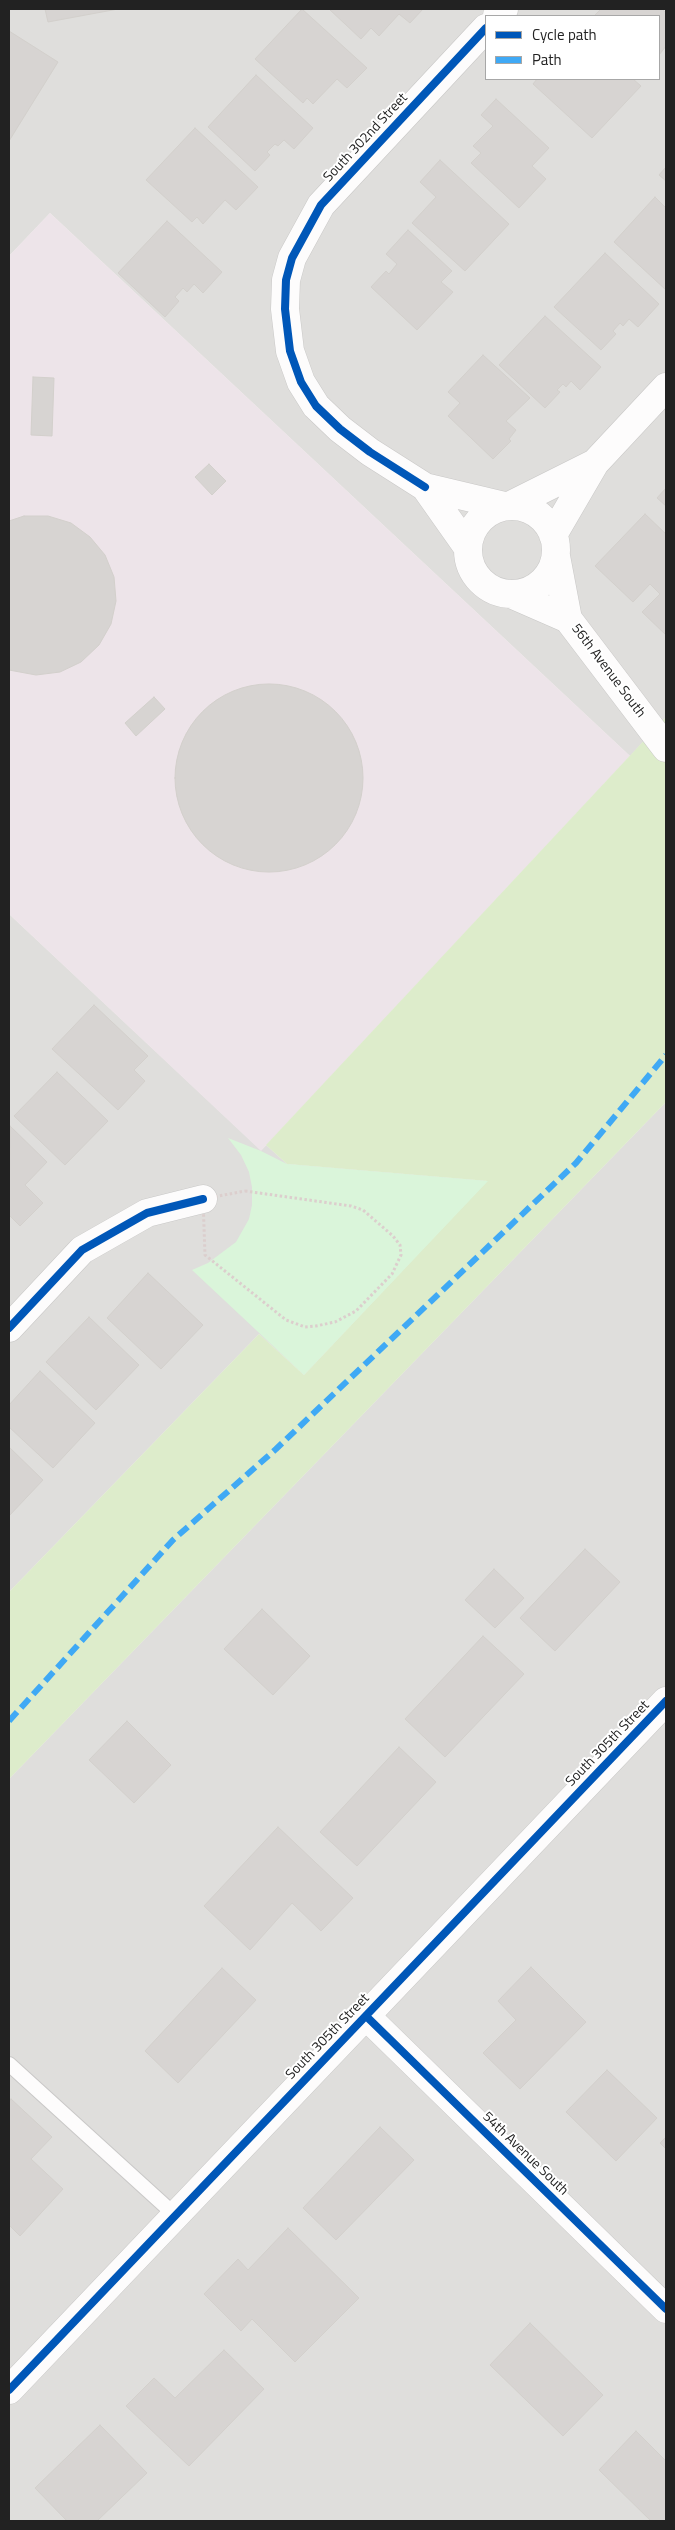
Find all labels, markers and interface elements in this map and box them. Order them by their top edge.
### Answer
legend [485,15,660,80]
text: Cycle path [532,23,597,46]
text: Path [532,48,562,71]
street label: South 302nd Street [320,90,412,186]
street label: 56th Avenue South [567,621,649,721]
street label: South 305th Street [563,1698,653,1790]
street label: South 305th Street [283,1991,373,2083]
street label: 54th Avenue South [479,2109,571,2199]

